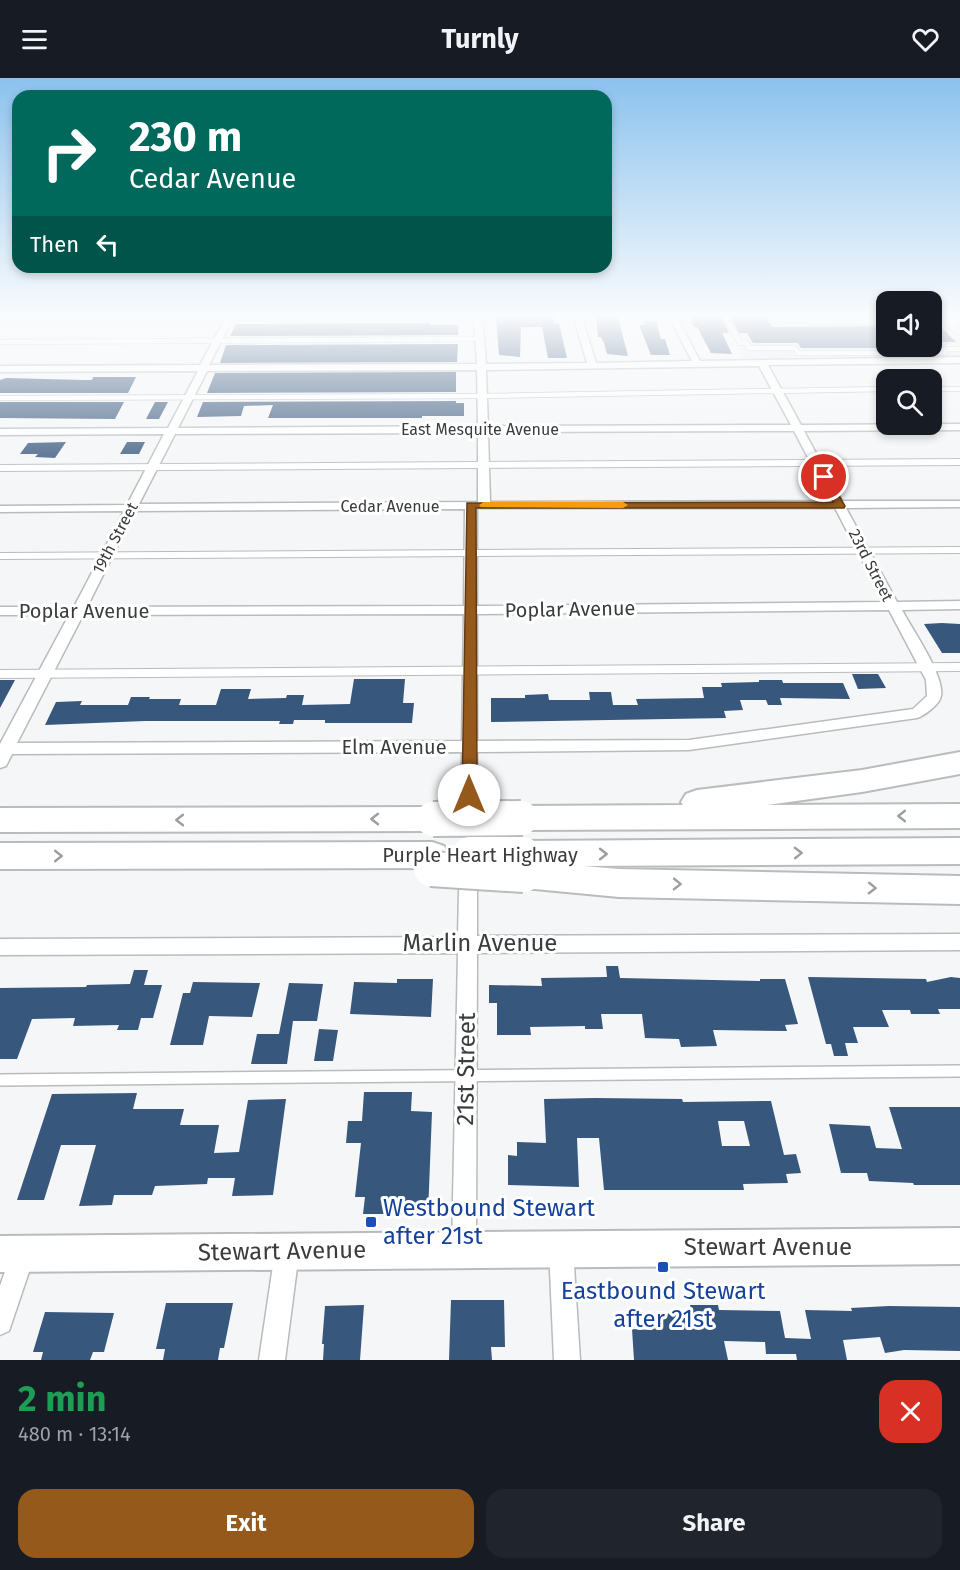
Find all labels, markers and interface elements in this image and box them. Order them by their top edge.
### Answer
icon: menu [18,23,51,56]
text: Turnly [441,23,519,55]
icon: heart [909,23,942,56]
text: 230 m [129,112,242,162]
icon: right [30,114,108,192]
text: Cedar Avenue [129,163,296,195]
icon: left [91,228,124,261]
text: Then [30,231,79,258]
map controls [876,291,942,435]
button: sound [876,291,942,357]
button: search [876,369,942,435]
street label: East Mesquite Avenue [401,420,559,439]
pin [798,451,849,502]
icon: arrive [807,460,840,493]
street label: Cedar Avenue [340,497,440,516]
street label: 19th Street [88,499,142,577]
street label: 23rd Street [845,526,897,605]
street label: Poplar Avenue [504,596,636,622]
street label: Poplar Avenue [19,599,149,623]
street label: Elm Avenue [341,735,447,759]
position arrow [437,763,501,827]
one-way arrow [897,810,906,822]
one-way arrow [370,813,379,825]
one-way arrow [175,814,184,826]
street label: Purple Heart Highway [382,843,578,867]
one-way arrow [793,847,802,859]
one-way arrow [598,848,607,860]
one-way arrow [54,850,63,862]
one-way arrow [673,878,682,890]
one-way arrow [868,882,877,894]
street label: Marlin Avenue [403,929,557,957]
street label: 21st Street [451,1012,481,1126]
place label: Westbound Stewart after 21st [383,1194,595,1250]
marker: Westbound Stewart after 21st [364,1215,378,1229]
street label: Stewart Avenue [684,1233,852,1261]
street label: Stewart Avenue [198,1236,366,1266]
marker: Eastbound Stewart after 21st [656,1260,670,1274]
place label: Eastbound Stewart after 21st [561,1277,766,1333]
text: 2 min [18,1377,107,1421]
button: close [879,1380,942,1443]
text: 480 m · 13:14 [18,1422,131,1446]
button: Exit [18,1489,474,1558]
button: Share [486,1489,942,1558]

